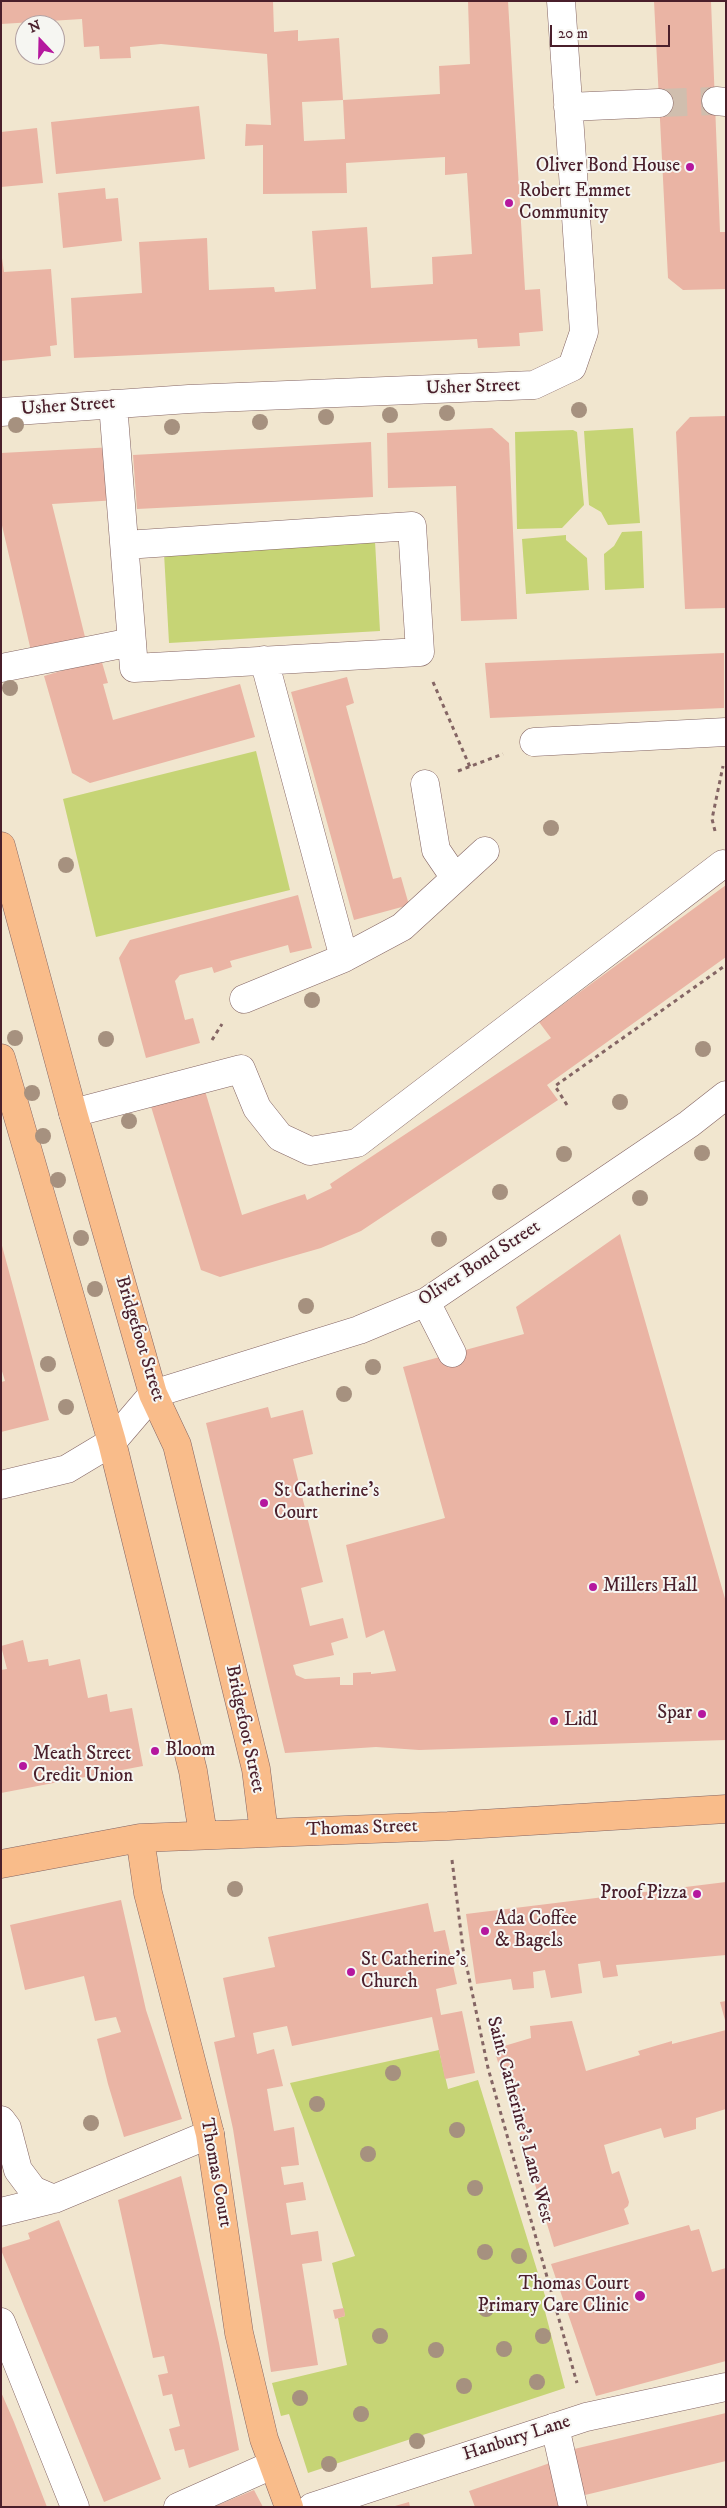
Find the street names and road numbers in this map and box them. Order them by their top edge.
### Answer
street label: Usher Street [425,375,521,401]
street label: Usher Street [20,392,116,422]
street label: Oliver Bond Street [415,1216,545,1312]
street label: Bridgefoot Street [109,1273,169,1405]
street label: Bridgefoot Street [219,1663,269,1795]
street label: Thomas Street [306,1816,418,1842]
street label: Saint Catherine's Lane West [480,2014,558,2226]
street label: Thomas Court [194,2117,236,2229]
street label: Hanbury Lane [460,2411,574,2467]

